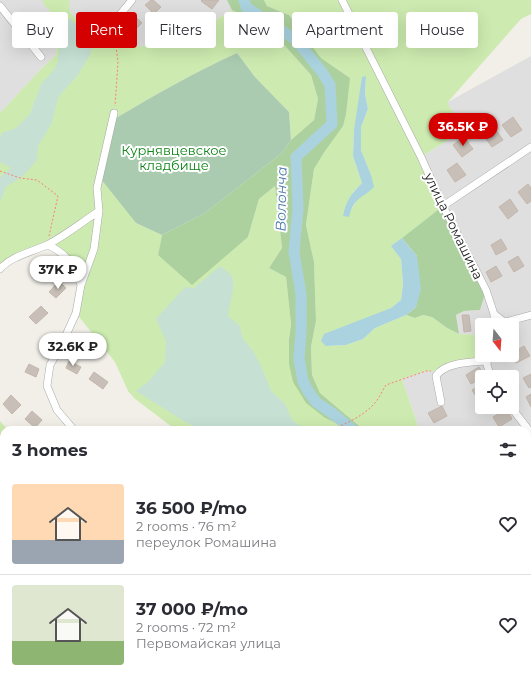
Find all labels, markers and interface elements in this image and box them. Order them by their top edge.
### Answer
chip: Buy [12,12,68,48]
chip: Rent [76,12,137,48]
chip: Filters [145,12,216,48]
chip: New [224,12,284,48]
chip: Apartment [292,12,398,48]
chip: House [406,12,478,48]
pin: 36.5K ₽ [426,113,500,147]
text: 36.5K ₽ [438,118,488,134]
park label: Курнявцевское кладбище [121,142,227,173]
water label: Волонча [271,166,291,232]
street label: улица Ромашина [421,169,487,282]
pin: 37K ₽ [30,256,86,290]
text: 37K ₽ [38,261,78,277]
north arrow [475,318,519,362]
map controls [475,318,519,414]
pin: 32.6K ₽ [36,333,110,367]
text: 32.6K ₽ [48,338,98,354]
button: locate [475,370,519,414]
icon: filters [497,439,519,461]
text: 3 homes [12,440,87,460]
text: 36 500 ₽/mo [136,498,247,518]
icon: home [44,500,92,548]
icon: heart [497,513,519,535]
text: 2 rooms · 76 m² [136,518,236,534]
text: переулок Ромашина [136,534,277,550]
text: 37 000 ₽/mo [136,599,248,619]
icon: home [44,601,92,649]
icon: heart [497,614,519,636]
text: 2 rooms · 72 m² [136,619,236,635]
text: Первомайская улица [136,635,281,651]

